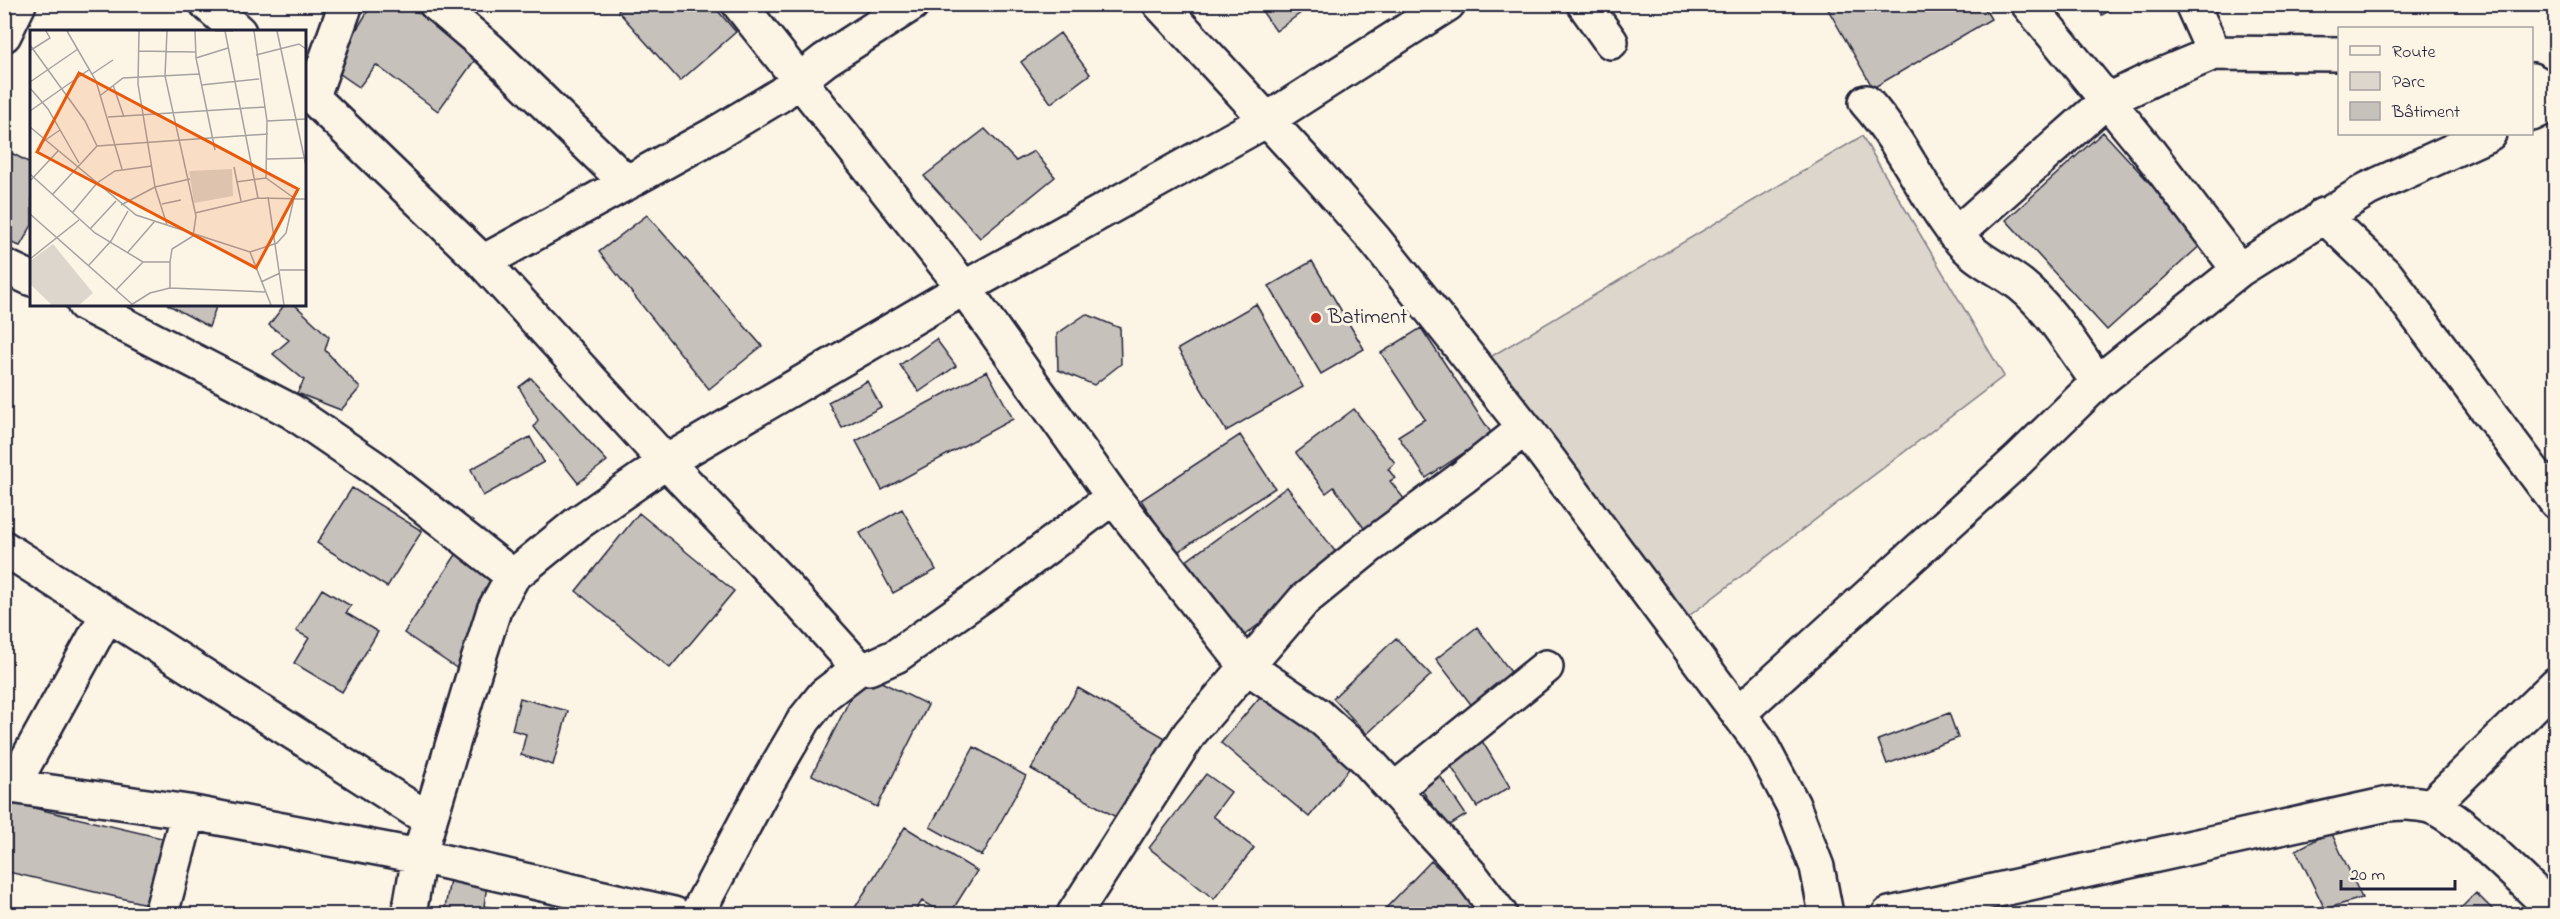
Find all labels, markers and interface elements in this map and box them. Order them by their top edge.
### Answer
legend [2338,27,2533,135]
inset map [30,30,306,306]
text: Route [2392,40,2437,66]
text: Parc [2392,70,2425,96]
text: Bâtiment [2391,100,2460,126]
place label: Batiment [1327,303,1407,333]
marker: Batiment [1309,311,1323,325]
scale bar [2341,853,2455,891]
text: 20 m [2350,863,2385,889]

